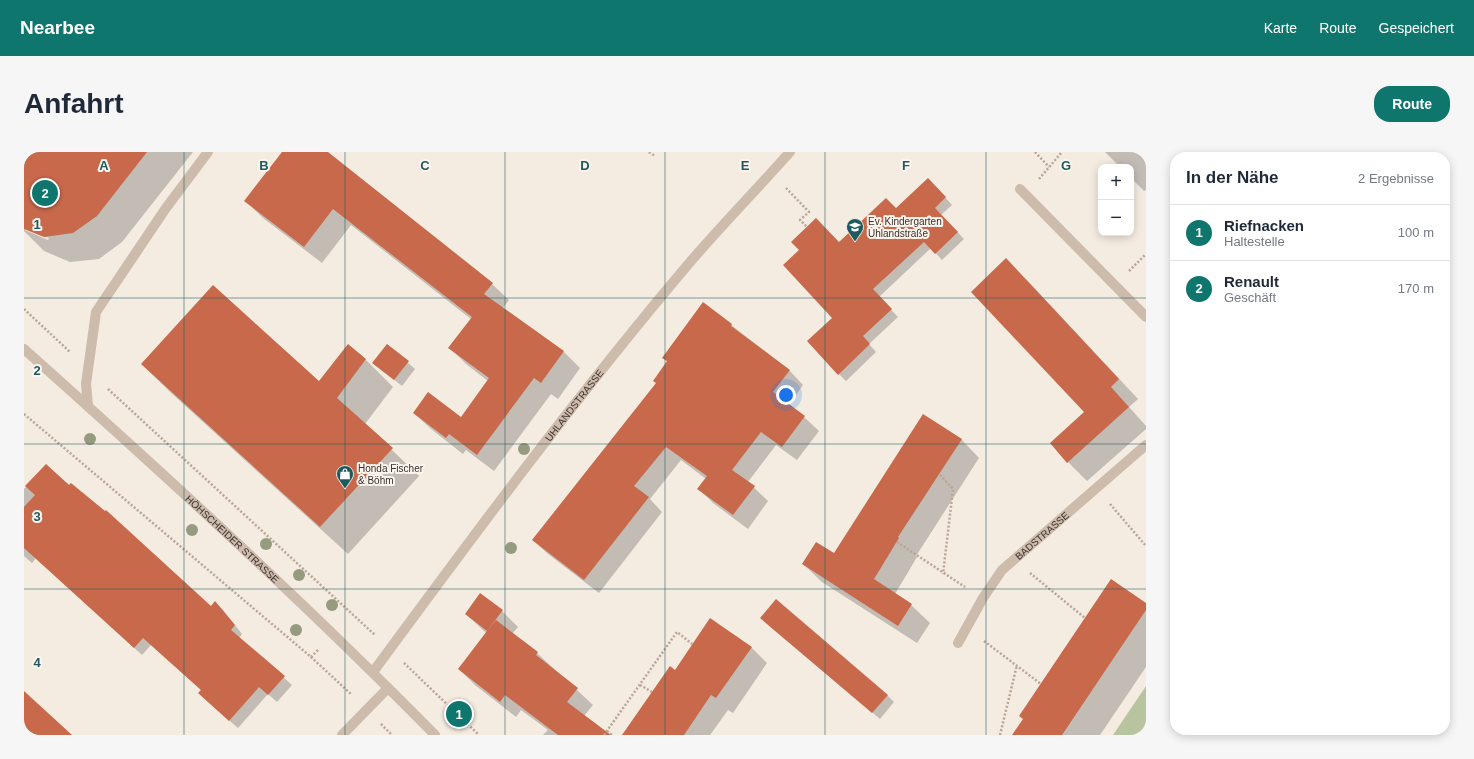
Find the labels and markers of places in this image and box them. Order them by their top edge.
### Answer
pin: 2 [32,178,58,208]
place label: Ev. Kindergarten Uhlandstraße [868,216,942,239]
school or university icon: Ev. Kindergarten Uhlandstraße [845,217,865,242]
place label: Honda Fischer & Böhm [358,463,424,486]
shop icon: Honda Fischer & Böhm [335,464,355,489]
pin: 1 [446,699,472,729]

